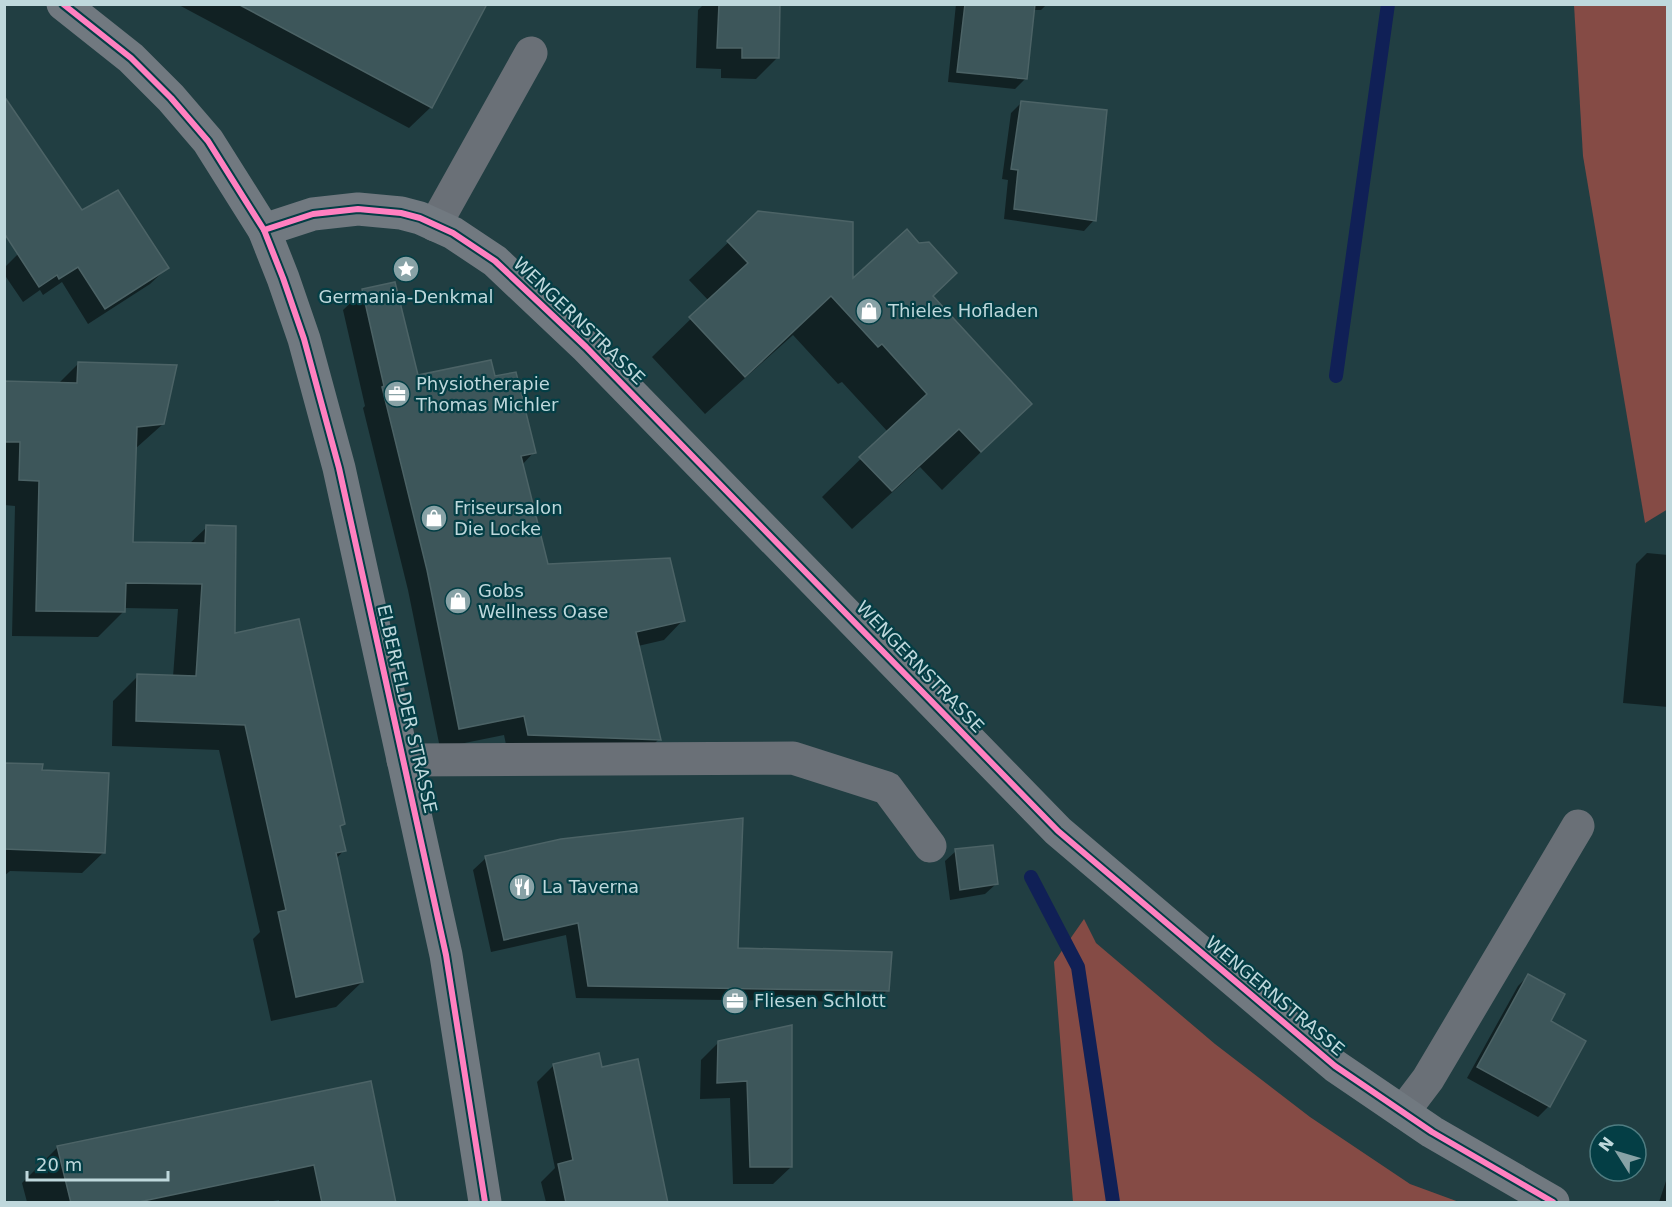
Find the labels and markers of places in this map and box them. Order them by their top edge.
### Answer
place icon: Germania-Denkmal [391,254,421,284]
place label: Germania-Denkmal [319,286,493,307]
shop icon: Thieles Hofladen [854,296,884,326]
place label: Thieles Hofladen [887,300,1038,321]
place label: Physiotherapie Thomas Michler [415,373,559,415]
office icon: Physiotherapie Thomas Michler [382,379,412,409]
place label: Friseursalon Die Locke [454,497,563,539]
shop icon: Friseursalon Die Locke [419,503,449,533]
place label: Gobs Wellness Oase [478,580,608,622]
shop icon: Gobs Wellness Oase [443,586,473,616]
restaurant icon: La Taverna [507,872,537,902]
place label: La Taverna [542,876,639,897]
office icon: Fliesen Schlott [720,986,750,1016]
place label: Fliesen Schlott [754,990,886,1011]

